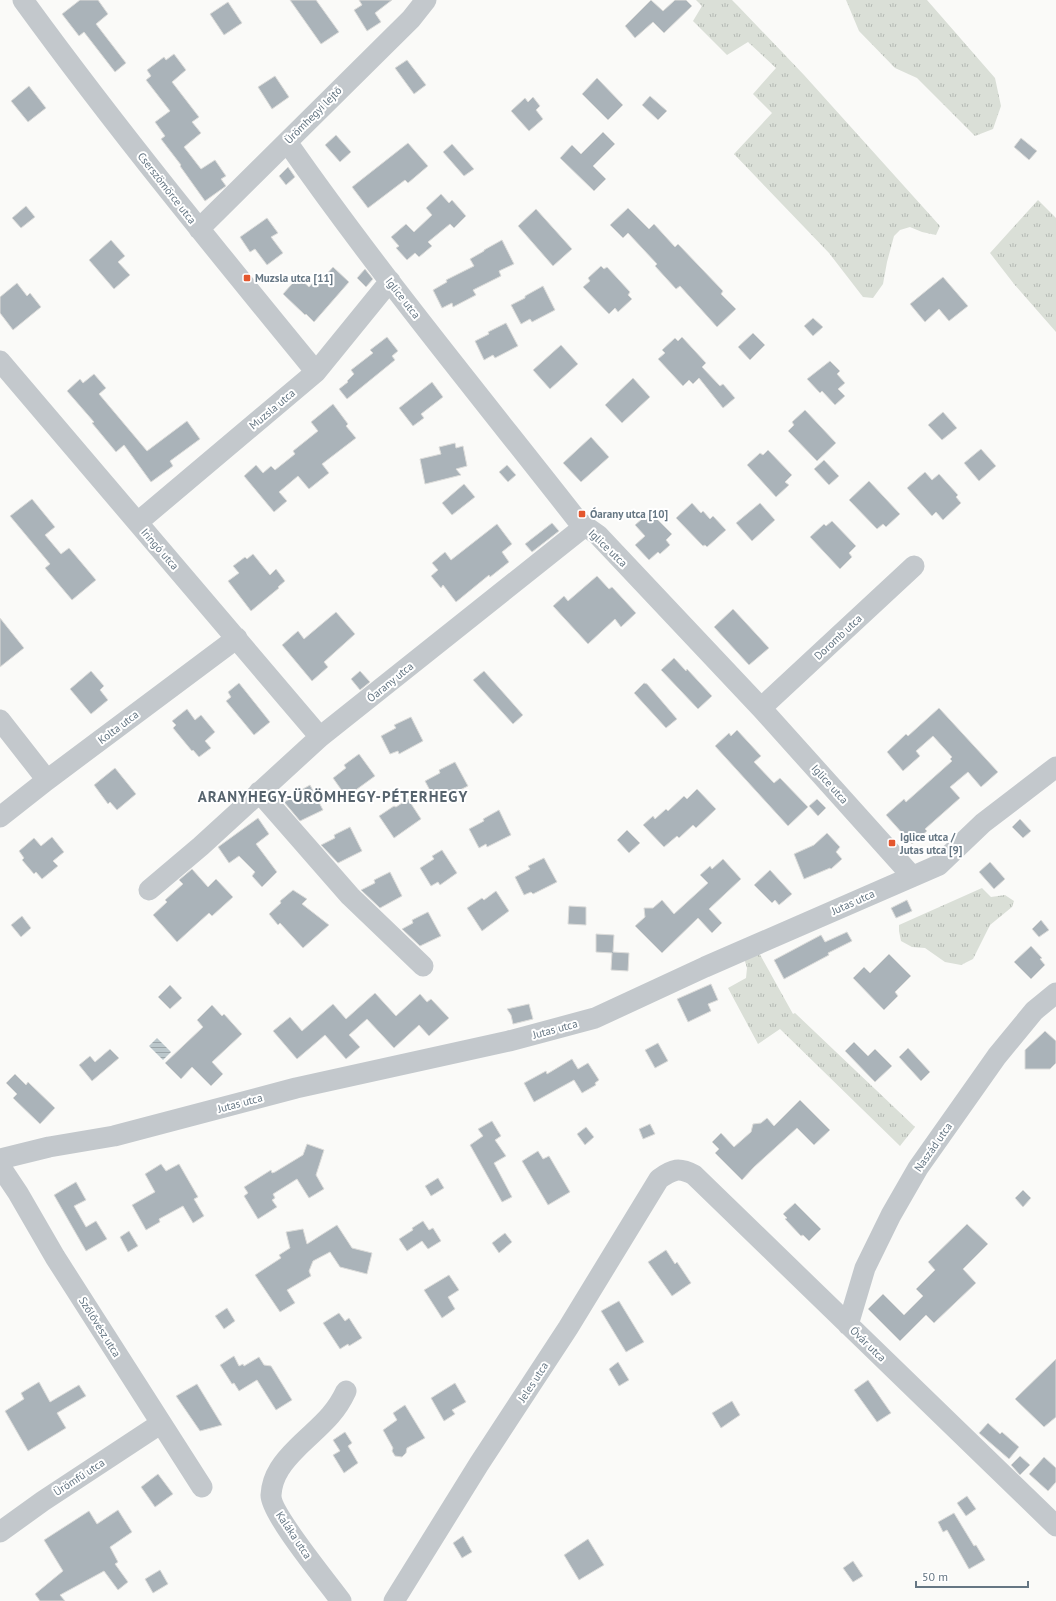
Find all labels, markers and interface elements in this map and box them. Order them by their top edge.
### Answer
street label: Ürömhegyi lejtő [281,83,345,147]
street label: Cserszömörce utca [135,149,199,227]
place label: Muzsla utca [11] [255,271,333,286]
marker: Muzsla utca [11] [242,273,252,283]
street label: Iglice utca [383,275,423,321]
street label: Muzsla utca [246,386,298,432]
place label: Óarany utca [10] [590,507,668,522]
marker: Óarany utca [10] [577,509,587,519]
street label: Iringó utca [138,525,182,573]
street label: Iglice utca [586,526,630,570]
street label: Doromb utca [811,611,865,663]
street label: Óarany utca [364,659,416,705]
street label: Kolta utca [95,707,141,747]
street label: Iglice utca [809,761,851,807]
district label: ARANYHEGY-ÜRÖMHEGY-PÉTERHEGY [198,787,468,806]
place label: Iglice utca / Jutas utca [9] [899,830,962,858]
marker: Iglice utca / Jutas utca [9] [887,838,897,848]
street label: Jutas utca [828,886,877,918]
street label: Jutas utca [530,1016,579,1042]
street label: Jutas utca [215,1090,264,1116]
street label: Naszád utca [911,1120,955,1174]
street label: Szőlővész utca [76,1294,124,1360]
street label: Óvár utca [847,1323,889,1365]
street label: Jeles utca [514,1359,551,1406]
street label: Ürömfű utca [51,1455,107,1499]
street label: Kaláka utca [273,1509,315,1561]
scale bar [916,1563,1028,1589]
text: 50 m [922,1569,948,1584]

